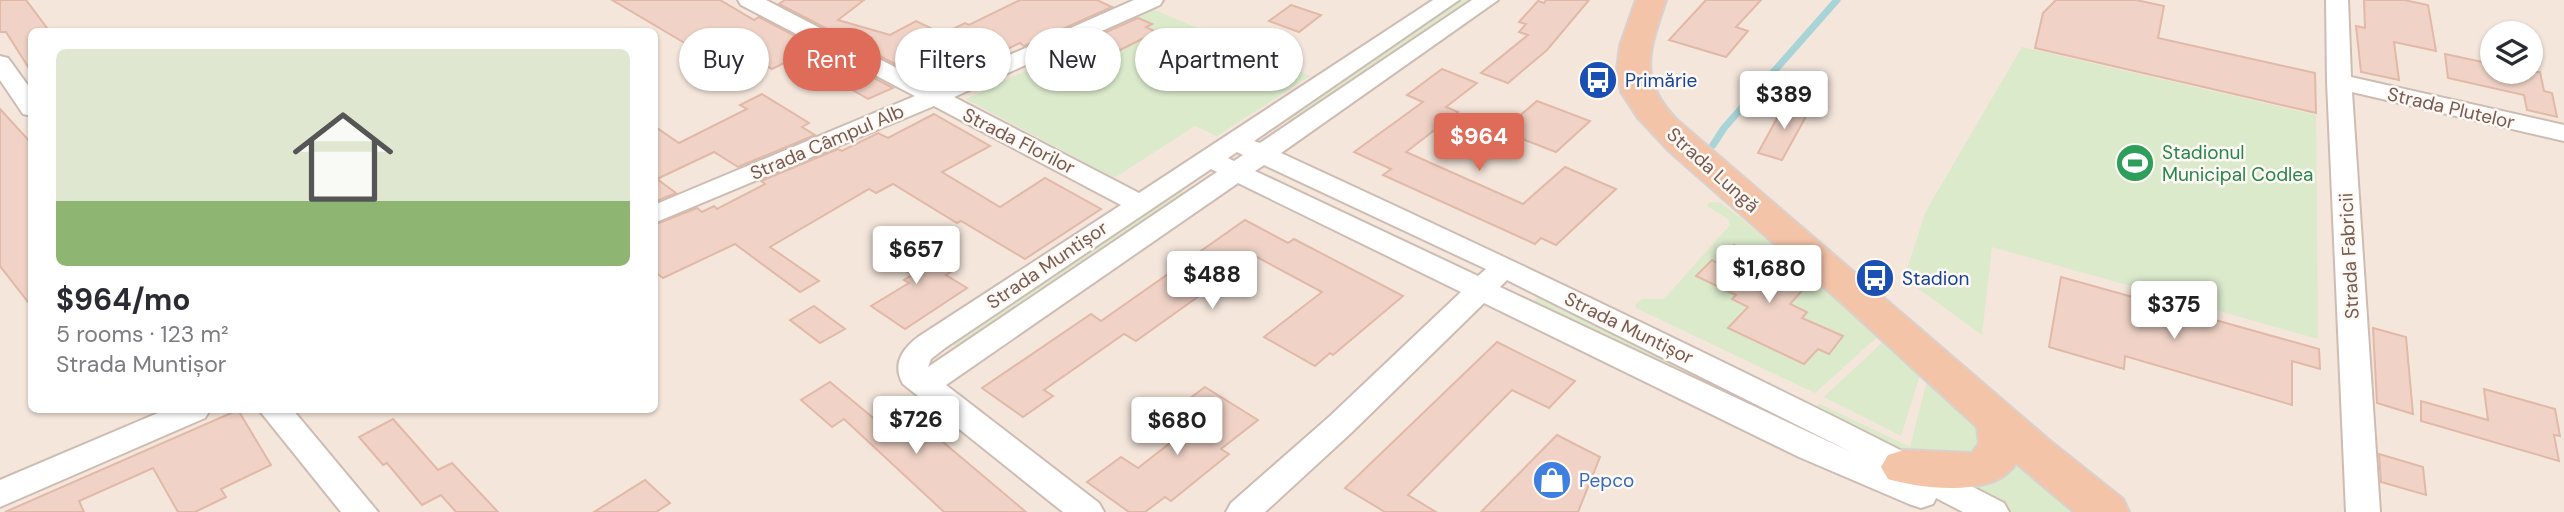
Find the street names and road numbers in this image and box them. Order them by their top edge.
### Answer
street label: Strada Plutelor [2385,81,2517,135]
street label: Strada Câmpul Alb [746,98,908,186]
street label: Strada Florilor [959,102,1079,180]
street label: Strada Lungă [1662,122,1764,218]
street label: Strada Fabricii [2333,192,2365,320]
street label: Strada Muntișor [982,215,1112,315]
street label: Strada Muntișor [1560,286,1698,370]

